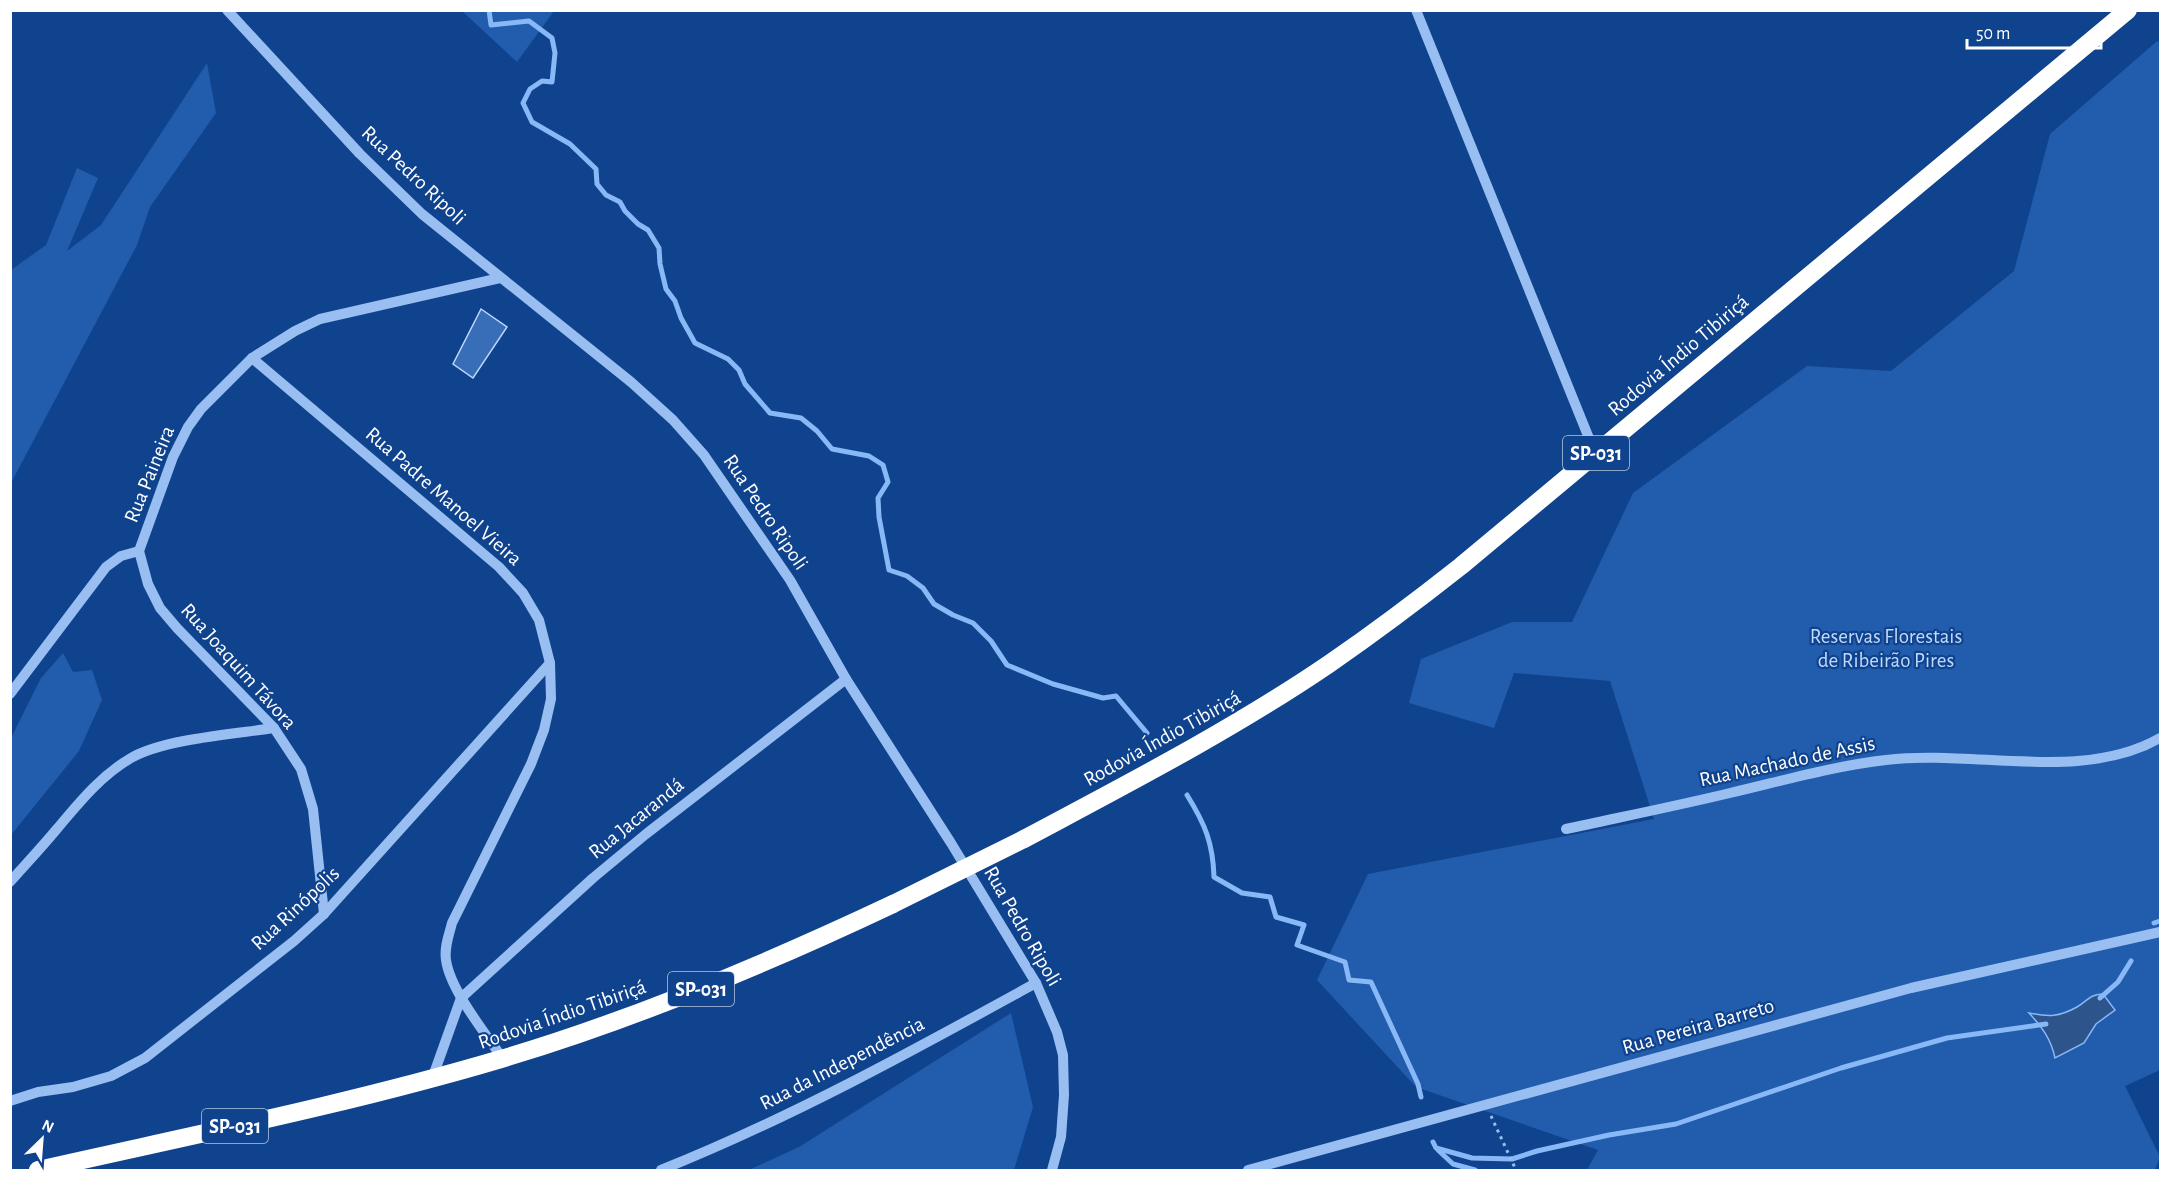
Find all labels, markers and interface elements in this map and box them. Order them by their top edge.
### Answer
scale bar [1967,12,2100,50]
text: 50 m [1976,25,2010,43]
street label: Rua Pedro Ripoli [357,122,470,229]
street label: Rodovia Índio Tibiriçá [1603,289,1753,420]
street label: Rua Paineira [121,423,178,525]
street label: Rua Padre Manoel Vieira [362,423,526,570]
road number: SP-031 [1563,436,1629,470]
street label: Rua Pedro Ripoli [719,451,812,574]
street label: Rua Joaquim Távora [177,599,301,733]
park label: Reservas Florestais de Ribeirão Pires [1810,626,1962,671]
street label: Rodovia Índio Tibiriçá [1079,685,1245,790]
street label: Rua Machado de Assis [1697,733,1877,790]
street label: Rua Jacarandá [585,774,688,863]
street label: Rua Rinópolis [247,862,343,954]
street label: Rua Pedro Ripoli [980,863,1065,990]
road number: SP-031 [668,972,734,1006]
street label: Rodovia Índio Tibiriçá [475,974,649,1053]
street label: Rua Pereira Barreto [1620,995,1776,1058]
street label: Rua da Independência [757,1013,928,1114]
north arrow [12,1109,72,1169]
road number: SP-031 [202,1109,268,1143]
text: N [39,1117,56,1136]

